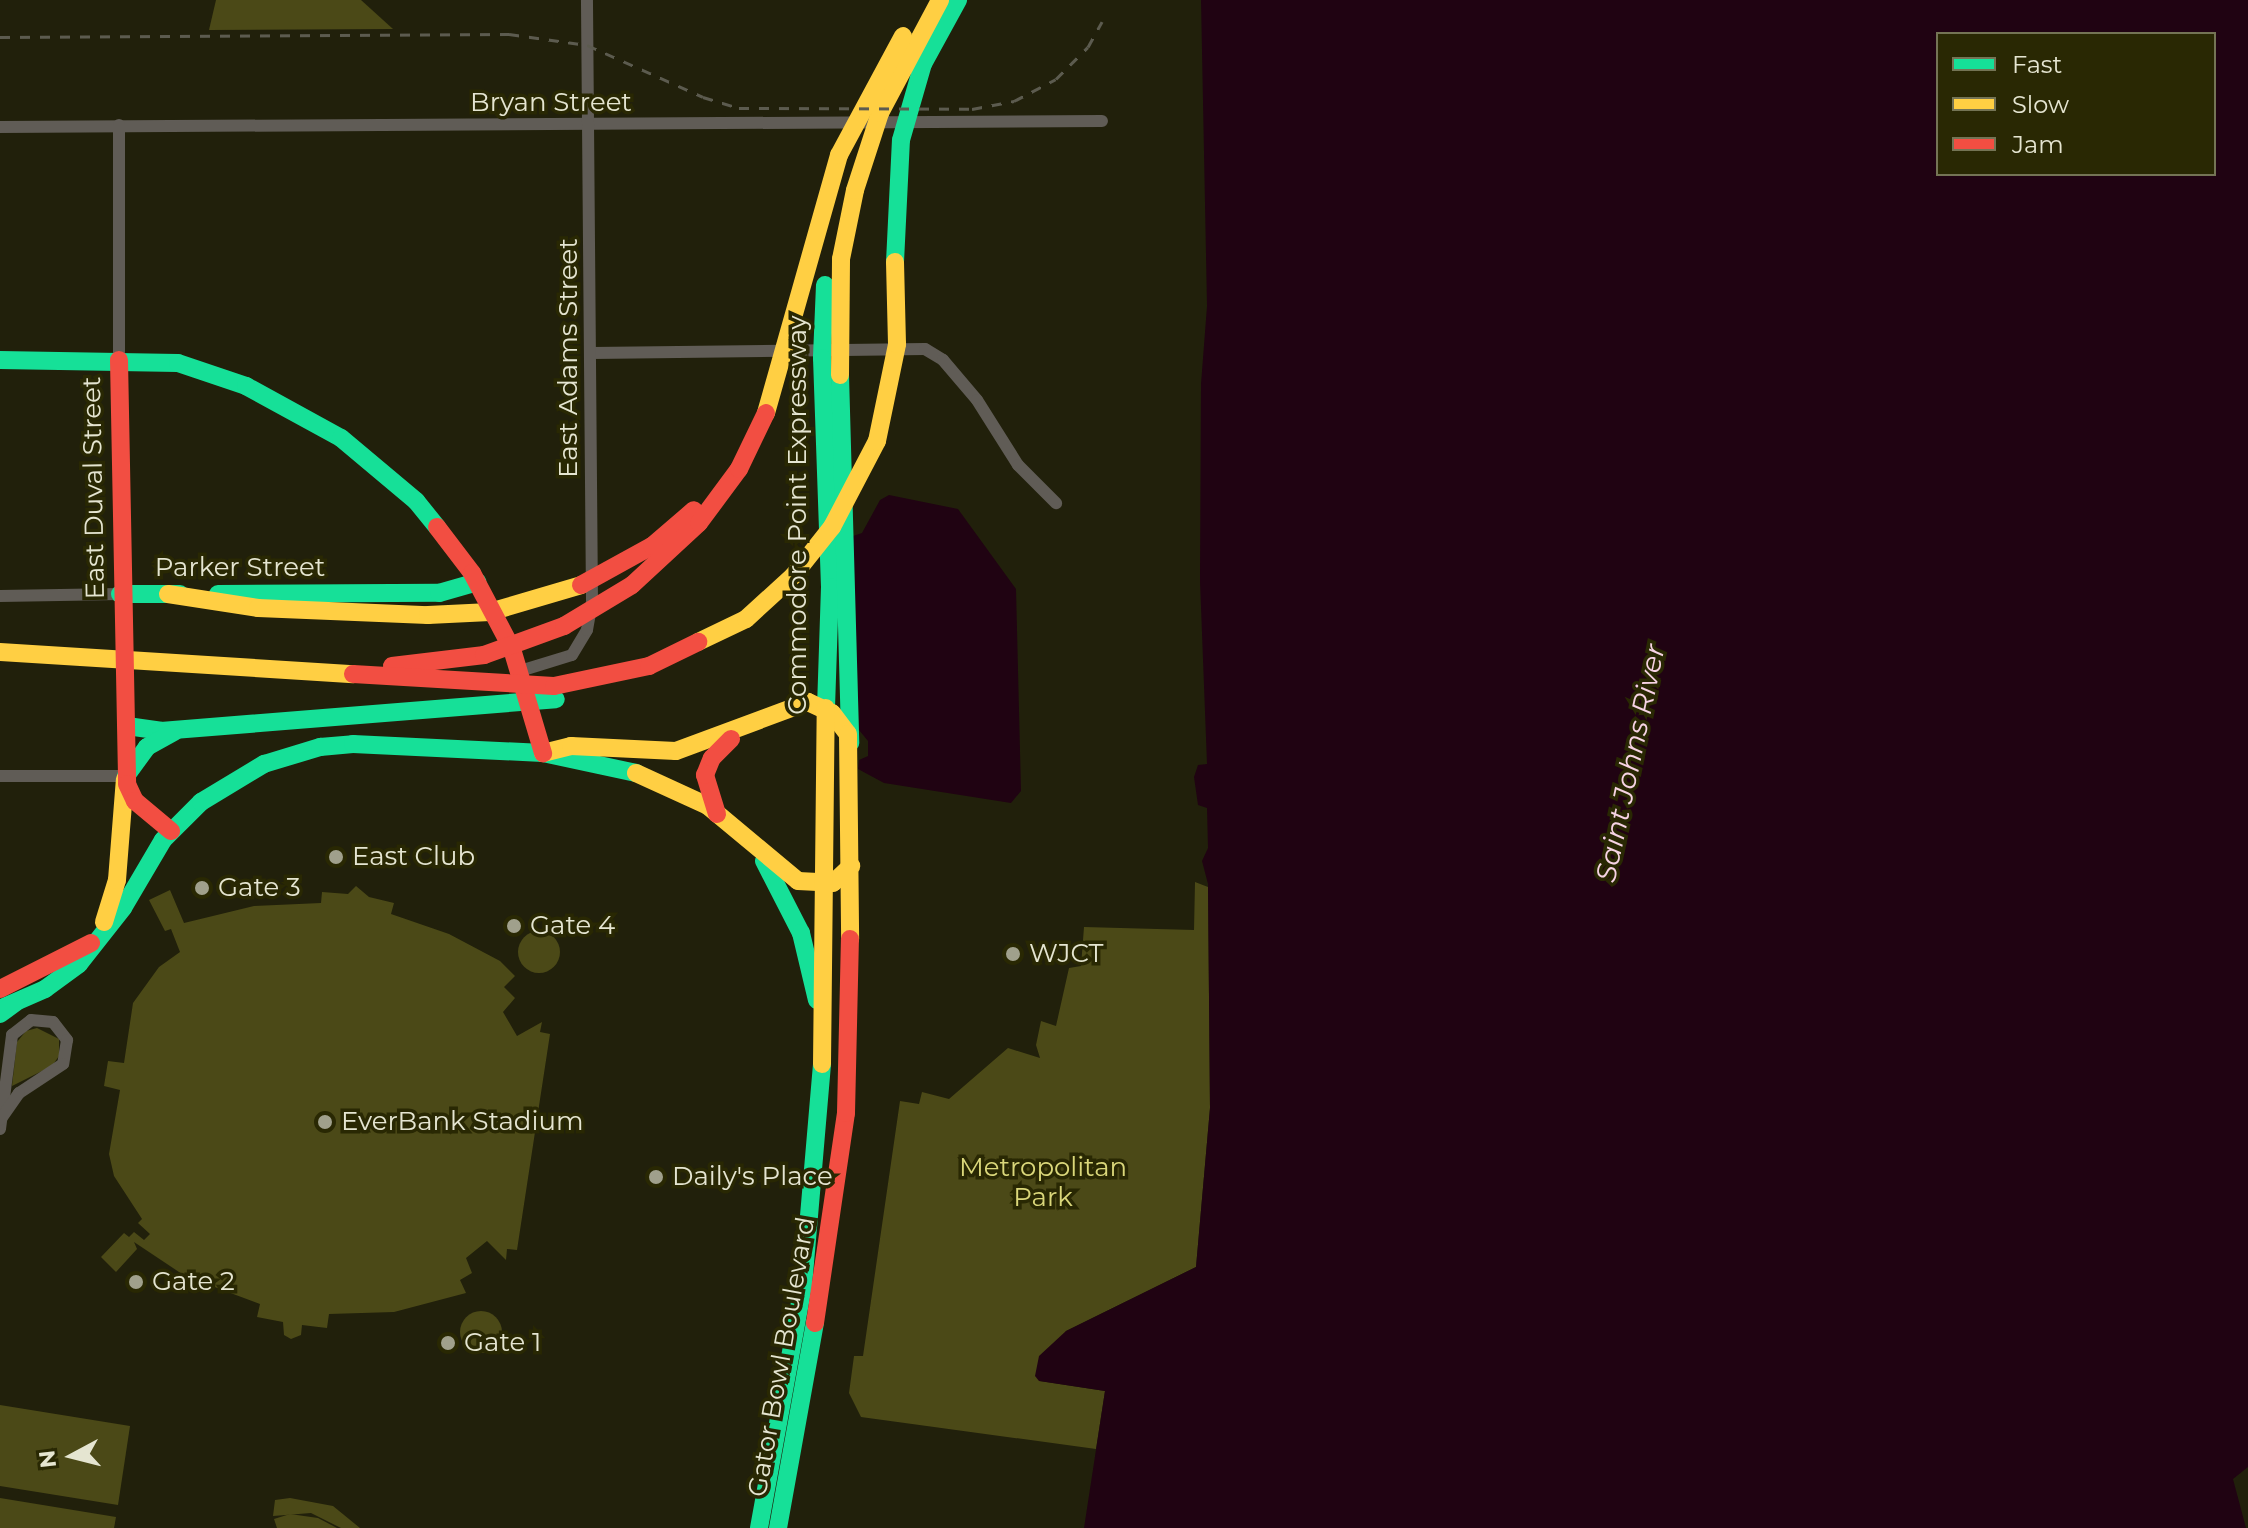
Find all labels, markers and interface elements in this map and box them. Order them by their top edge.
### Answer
legend [1936,32,2216,176]
text: Fast [2012,50,2062,79]
street label: Bryan Street [470,87,632,119]
text: Slow [2012,90,2069,119]
text: Jam [2012,130,2064,159]
street label: East Adams Street [553,238,585,478]
street label: Commodore Point Expressway [782,315,814,715]
street label: East Duval Street [76,376,112,600]
street label: Parker Street [155,552,325,584]
water label: Saint Johns River [1588,641,1672,885]
place label: East Club [352,841,475,873]
marker: East Club [327,848,345,866]
place label: Gate 3 [218,872,301,904]
marker: Gate 3 [193,879,211,897]
place label: Gate 4 [530,910,615,942]
marker: Gate 4 [505,917,523,935]
place label: WJCT [1029,938,1104,970]
marker: WJCT [1004,945,1022,963]
place label: EverBank Stadium [341,1106,583,1138]
marker: EverBank Stadium [316,1113,334,1131]
park label: Metropolitan Park [959,1152,1127,1214]
place label: Daily's Place [672,1161,833,1193]
marker: Daily's Place [647,1168,665,1186]
street label: Gator Bowl Boulevard [742,1215,822,1499]
place label: Gate 2 [152,1266,235,1298]
marker: Gate 2 [127,1273,145,1291]
place label: Gate 1 [464,1327,541,1359]
marker: Gate 1 [439,1334,457,1352]
north arrow [32,1416,112,1496]
text: N [33,1449,62,1469]

